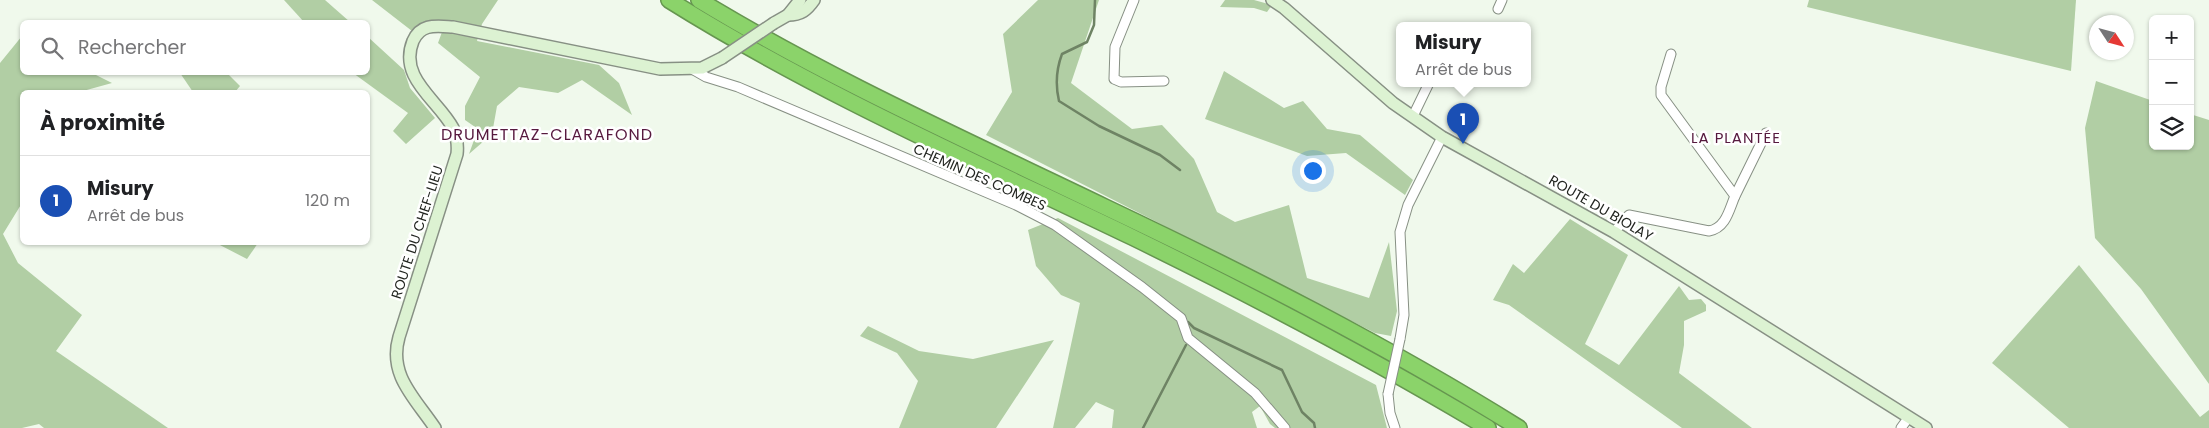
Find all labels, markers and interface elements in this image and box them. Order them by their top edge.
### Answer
north arrow [2089,15,2134,60]
map controls [2149,15,2194,150]
button: + [2149,15,2194,60]
search box [20,20,370,75]
popup [1396,22,1531,87]
text: Misury [1415,29,1482,56]
icon: search [38,34,66,62]
text: Rechercher [78,34,186,61]
text: Arrêt de bus [1415,58,1512,81]
button: − [2149,60,2194,105]
pin: 1 [1447,103,1479,144]
button: layers [2149,105,2194,150]
text: À proximité [40,108,165,137]
district label: DRUMETTAZ-CLARAFOND [441,123,653,146]
district label: LA PLANTÉE [1691,127,1781,148]
street label: CHEMIN DES COMBES [910,139,1050,215]
your location [1300,158,1326,184]
street label: ROUTE DU CHEF-LIEU [386,163,448,301]
street label: ROUTE DU BIOLAY [1545,170,1657,246]
text: Misury [87,175,154,202]
text: 1 [53,189,59,212]
text: 120 m [305,189,350,212]
text: Arrêt de bus [87,204,184,227]

